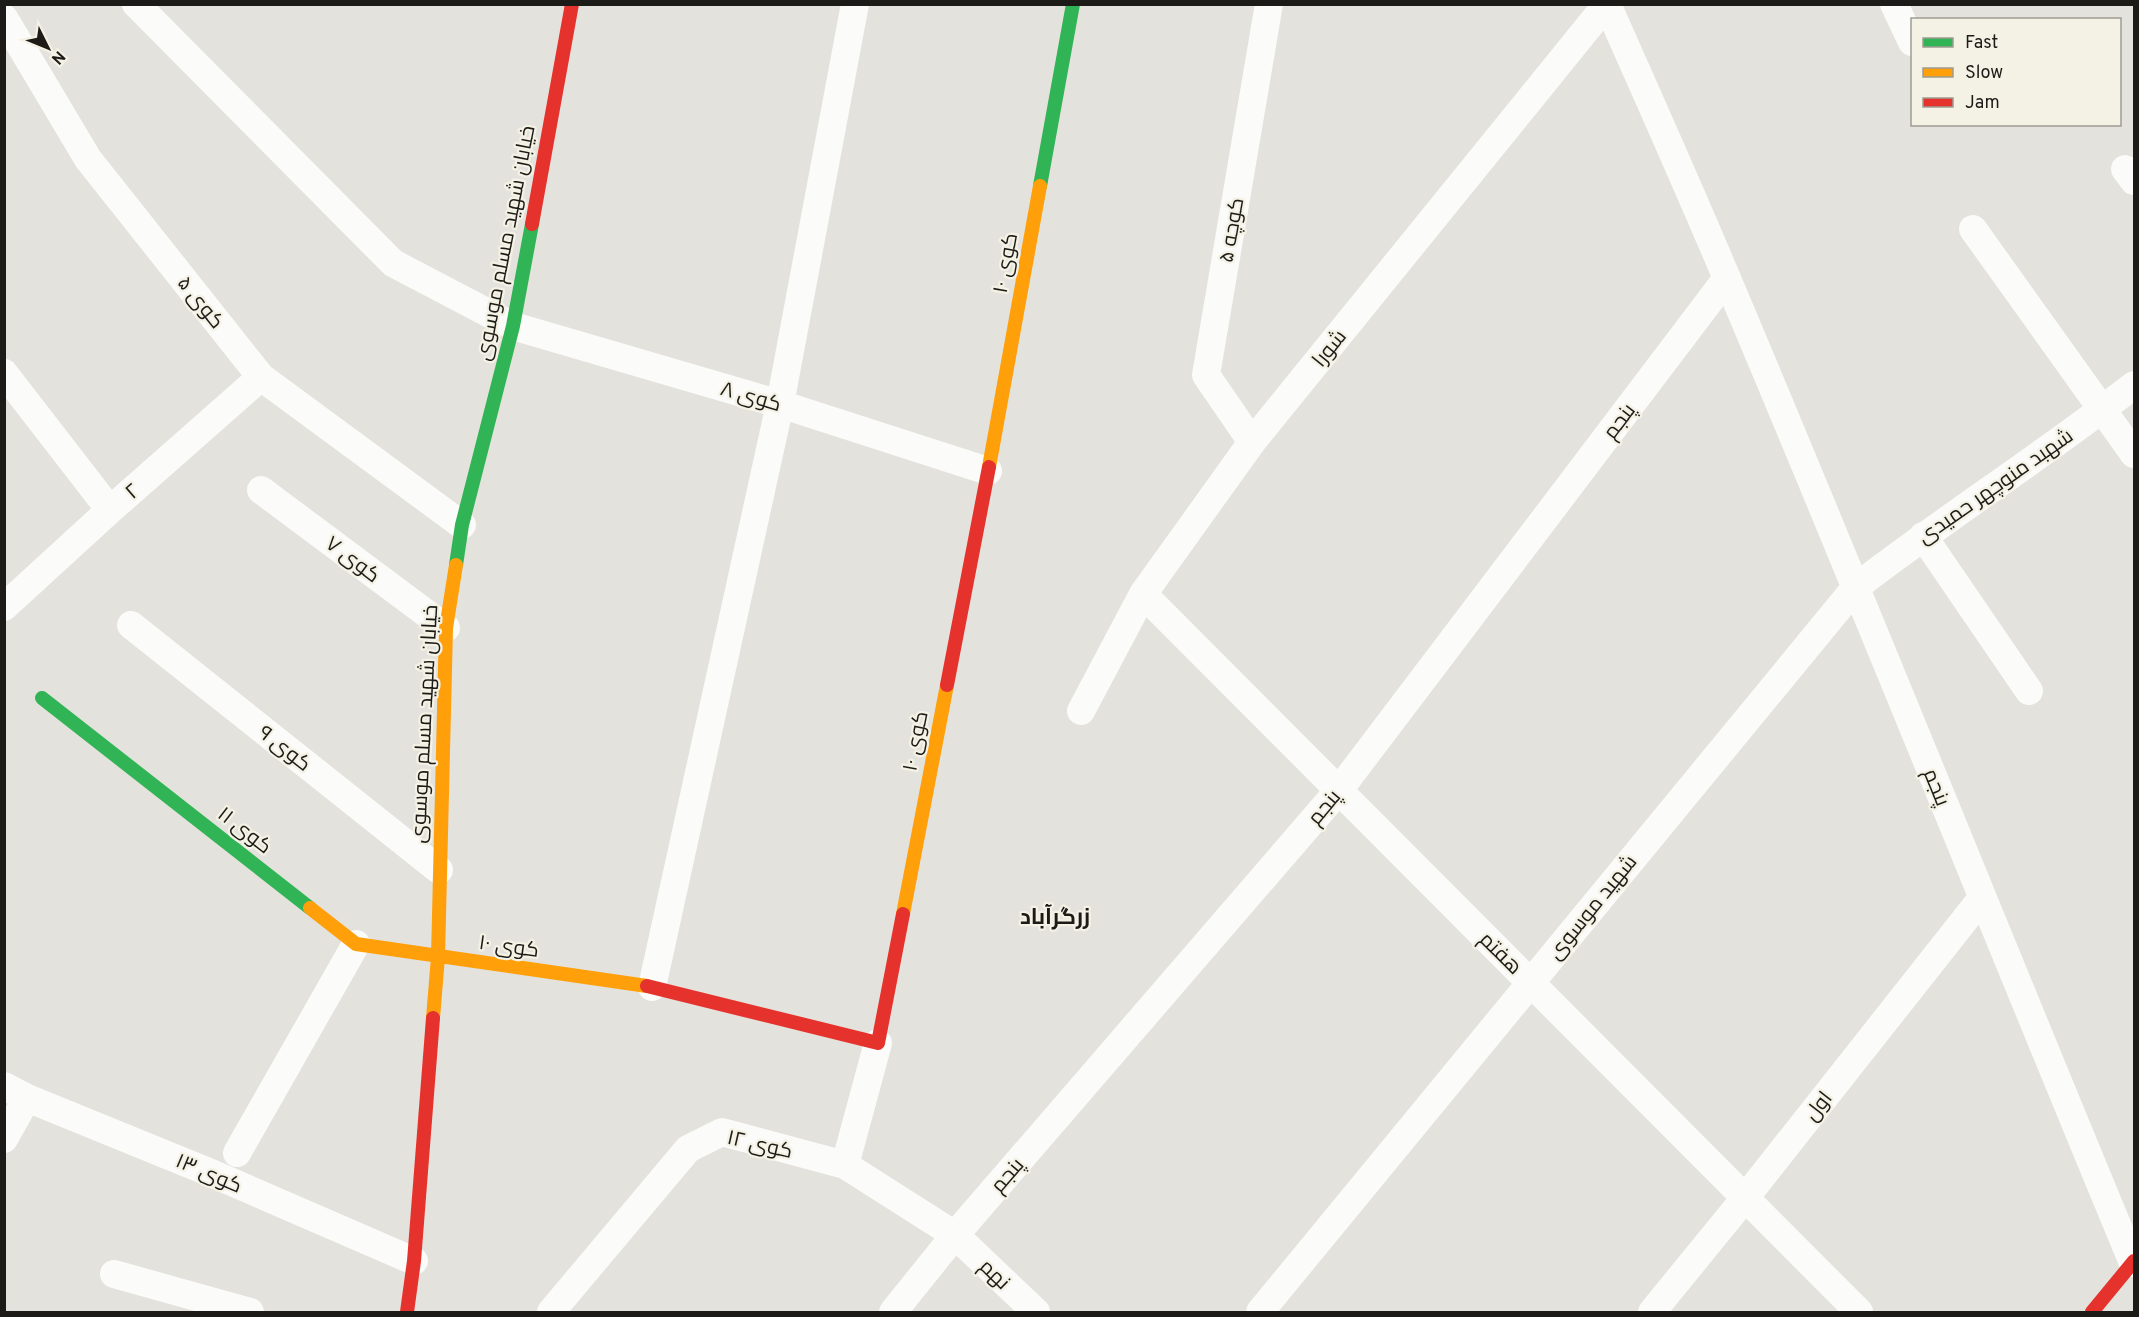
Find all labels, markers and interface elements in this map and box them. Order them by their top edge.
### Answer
north arrow [18,18,78,78]
legend [1911,18,2121,126]
text: Fast [1965,32,1998,55]
text: N [46,46,69,68]
text: Slow [1965,62,2003,85]
text: Jam [1965,92,2000,115]
street label: خیابان شهید مسلم موسوی [470,123,543,363]
street label: کوچه ۵ [1213,196,1251,265]
street label: کوی ۱۰ [988,231,1025,296]
street label: کوی ۵ [170,271,229,335]
street label: شورا [1307,325,1353,373]
street label: کوی ۸ [717,376,784,419]
street label: پنجم [1598,398,1643,445]
street label: شهبد منوچهر حمیدی [1913,423,2079,551]
street label: ۲ [120,478,146,506]
street label: کوی ۷ [319,531,385,590]
street label: خیابان شهید مسلم موسوی [406,604,445,844]
street label: کوی ۱۰ [897,709,936,774]
street label: کوی ۹ [252,720,316,778]
street label: پنجم [1916,765,1955,811]
street label: پنجم [1302,784,1348,831]
street label: کوی ۱۱ [211,801,277,861]
street label: شهید موسوی [1543,850,1644,966]
district label: زرگرآباد [1020,904,1090,932]
street label: هفتم [1473,927,1527,981]
street label: کوی ۱۰ [477,930,541,965]
street label: اول [1799,1086,1839,1127]
street label: کوی ۱۲ [724,1125,795,1166]
street label: کوی ۱۳ [171,1148,246,1200]
street label: پنجم [985,1152,1031,1199]
street label: نهم [973,1254,1015,1296]

